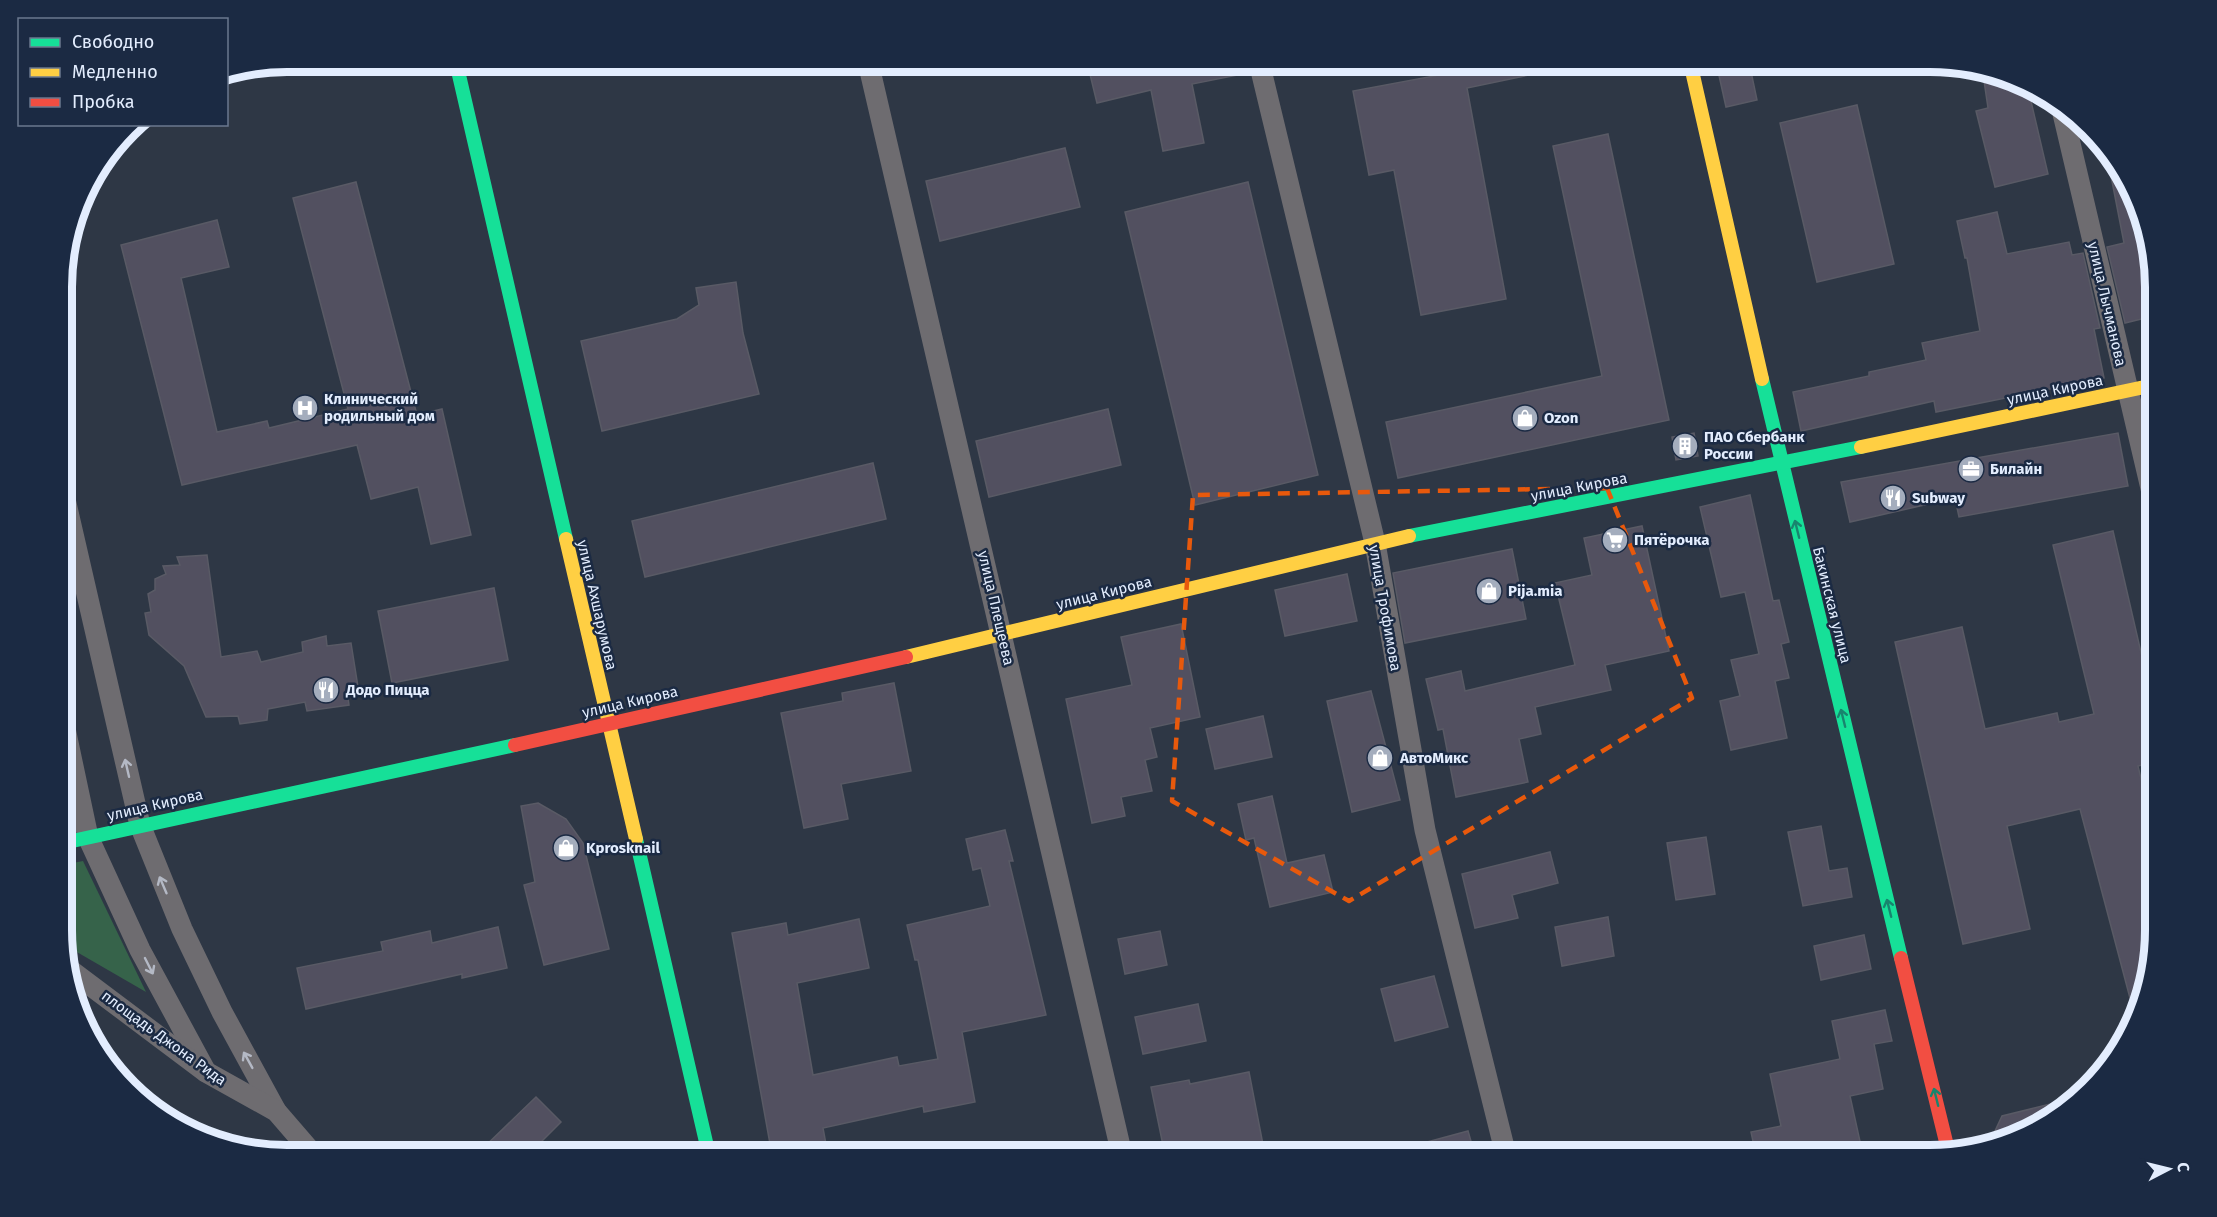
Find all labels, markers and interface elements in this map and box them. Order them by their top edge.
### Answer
legend [18,18,228,126]
text: Свободно [72,31,154,53]
text: Медленно [72,61,158,83]
text: Пробка [72,91,135,113]
street label: улица Лычманова [2084,240,2130,368]
street label: улица Кирова [2005,371,2105,409]
place label: Клинический родильный дом [324,390,435,425]
hospital icon: Клинический родильный дом [290,393,320,423]
shop icon: Ozon [1510,403,1540,433]
place label: Ozon [1544,409,1578,427]
place label: ПАО Сбербанк России [1704,428,1805,463]
building icon: ПАО Сбербанк России [1670,431,1700,461]
office icon: Билайн [1956,454,1986,484]
place label: Билайн [1990,460,2042,478]
street label: улица Кирова [1529,469,1629,505]
restaurant icon: Subway [1878,483,1908,513]
place label: Subway [1912,489,1965,507]
one-way arrow [1791,520,1803,539]
supermarket icon: Пятёрочка [1600,525,1630,555]
place label: Пятёрочка [1634,531,1710,549]
street label: улица Ахшарумова [573,538,621,672]
street label: улица Трофимова [1365,544,1405,672]
street label: Бакинская улица [1809,545,1855,665]
street label: улица Плещеева [974,549,1018,667]
street label: улица Кирова [1054,572,1154,614]
shop icon: Pija.mia [1474,576,1504,606]
place label: Pija.mia [1508,582,1562,600]
restaurant icon: Додо Пицца [311,675,341,705]
place label: Додо Пицца [345,681,430,699]
street label: улица Кирова [580,682,680,722]
one-way arrow [1837,709,1849,728]
shop icon: АвтоМикс [1365,743,1395,773]
place label: АвтоМикс [1399,749,1469,767]
one-way arrow [121,759,132,778]
street label: улица Кирова [105,785,205,825]
shop icon: Kprosknail [551,833,581,863]
place label: Kprosknail [586,839,660,857]
one-way arrow [157,876,168,894]
one-way arrow [1883,899,1895,918]
one-way arrow [143,956,155,974]
street label: площадь Джона Рида [98,987,230,1089]
one-way arrow [242,1052,254,1069]
one-way arrow [1929,1088,1941,1107]
north arrow [2139,1139,2199,1199]
text: С [2173,1162,2193,1174]

